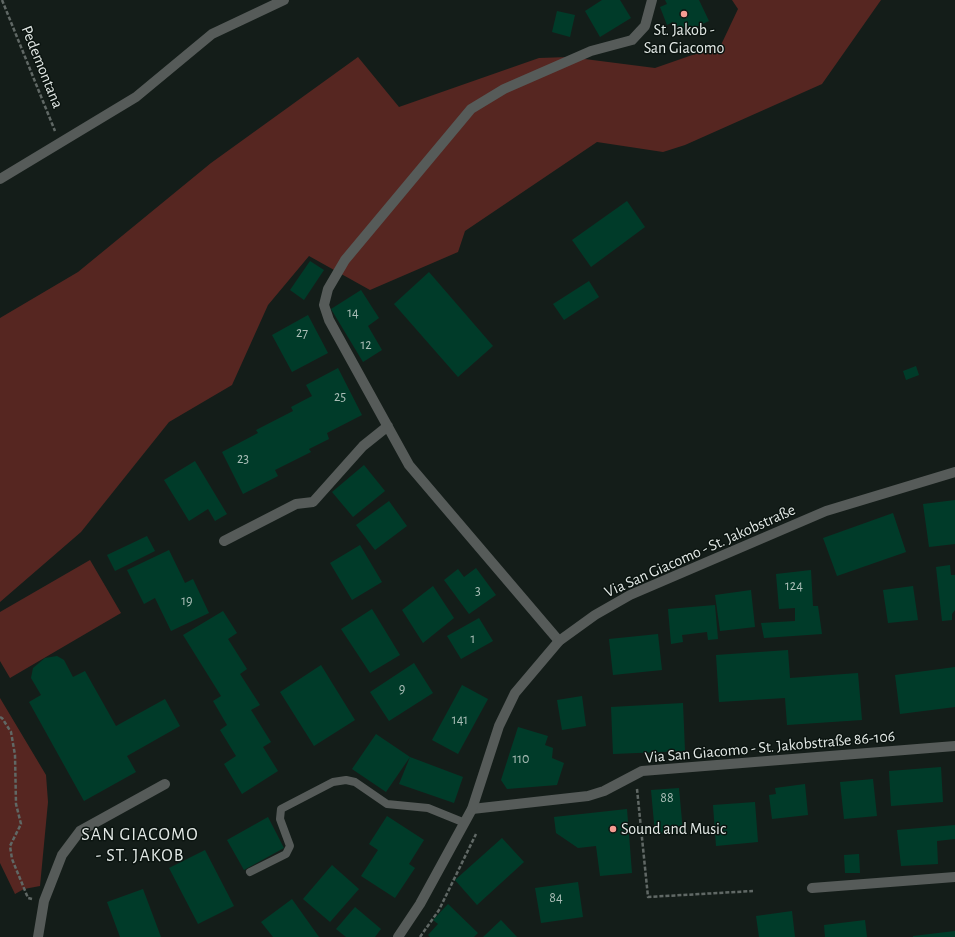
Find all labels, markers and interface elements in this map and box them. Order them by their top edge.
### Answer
marker: St. Jakob - San Giacomo [679,9,689,19]
place label: St. Jakob - San Giacomo [644,20,724,58]
street label: Pedemontana [17,23,67,111]
house number: 14 [347,305,359,321]
house number: 27 [296,325,308,341]
house number: 12 [360,337,372,353]
house number: 25 [334,389,346,405]
house number: 23 [237,451,249,467]
street label: Via San Giacomo - St. Jakobstraße [601,500,799,602]
house number: 124 [785,578,803,594]
house number: 3 [475,583,481,599]
house number: 19 [181,593,193,609]
house number: 1 [471,631,475,647]
house number: 9 [399,681,405,697]
house number: 141 [452,712,468,728]
street label: Via San Giacomo - St. Jakobstraße 86-106 [644,726,896,768]
house number: 110 [512,751,530,767]
house number: 88 [660,790,674,806]
place label: Sound and Music [621,819,726,839]
district label: SAN GIACOMO - ST. JAKOB [81,824,199,866]
marker: Sound and Music [608,824,618,834]
house number: 84 [549,890,563,906]

